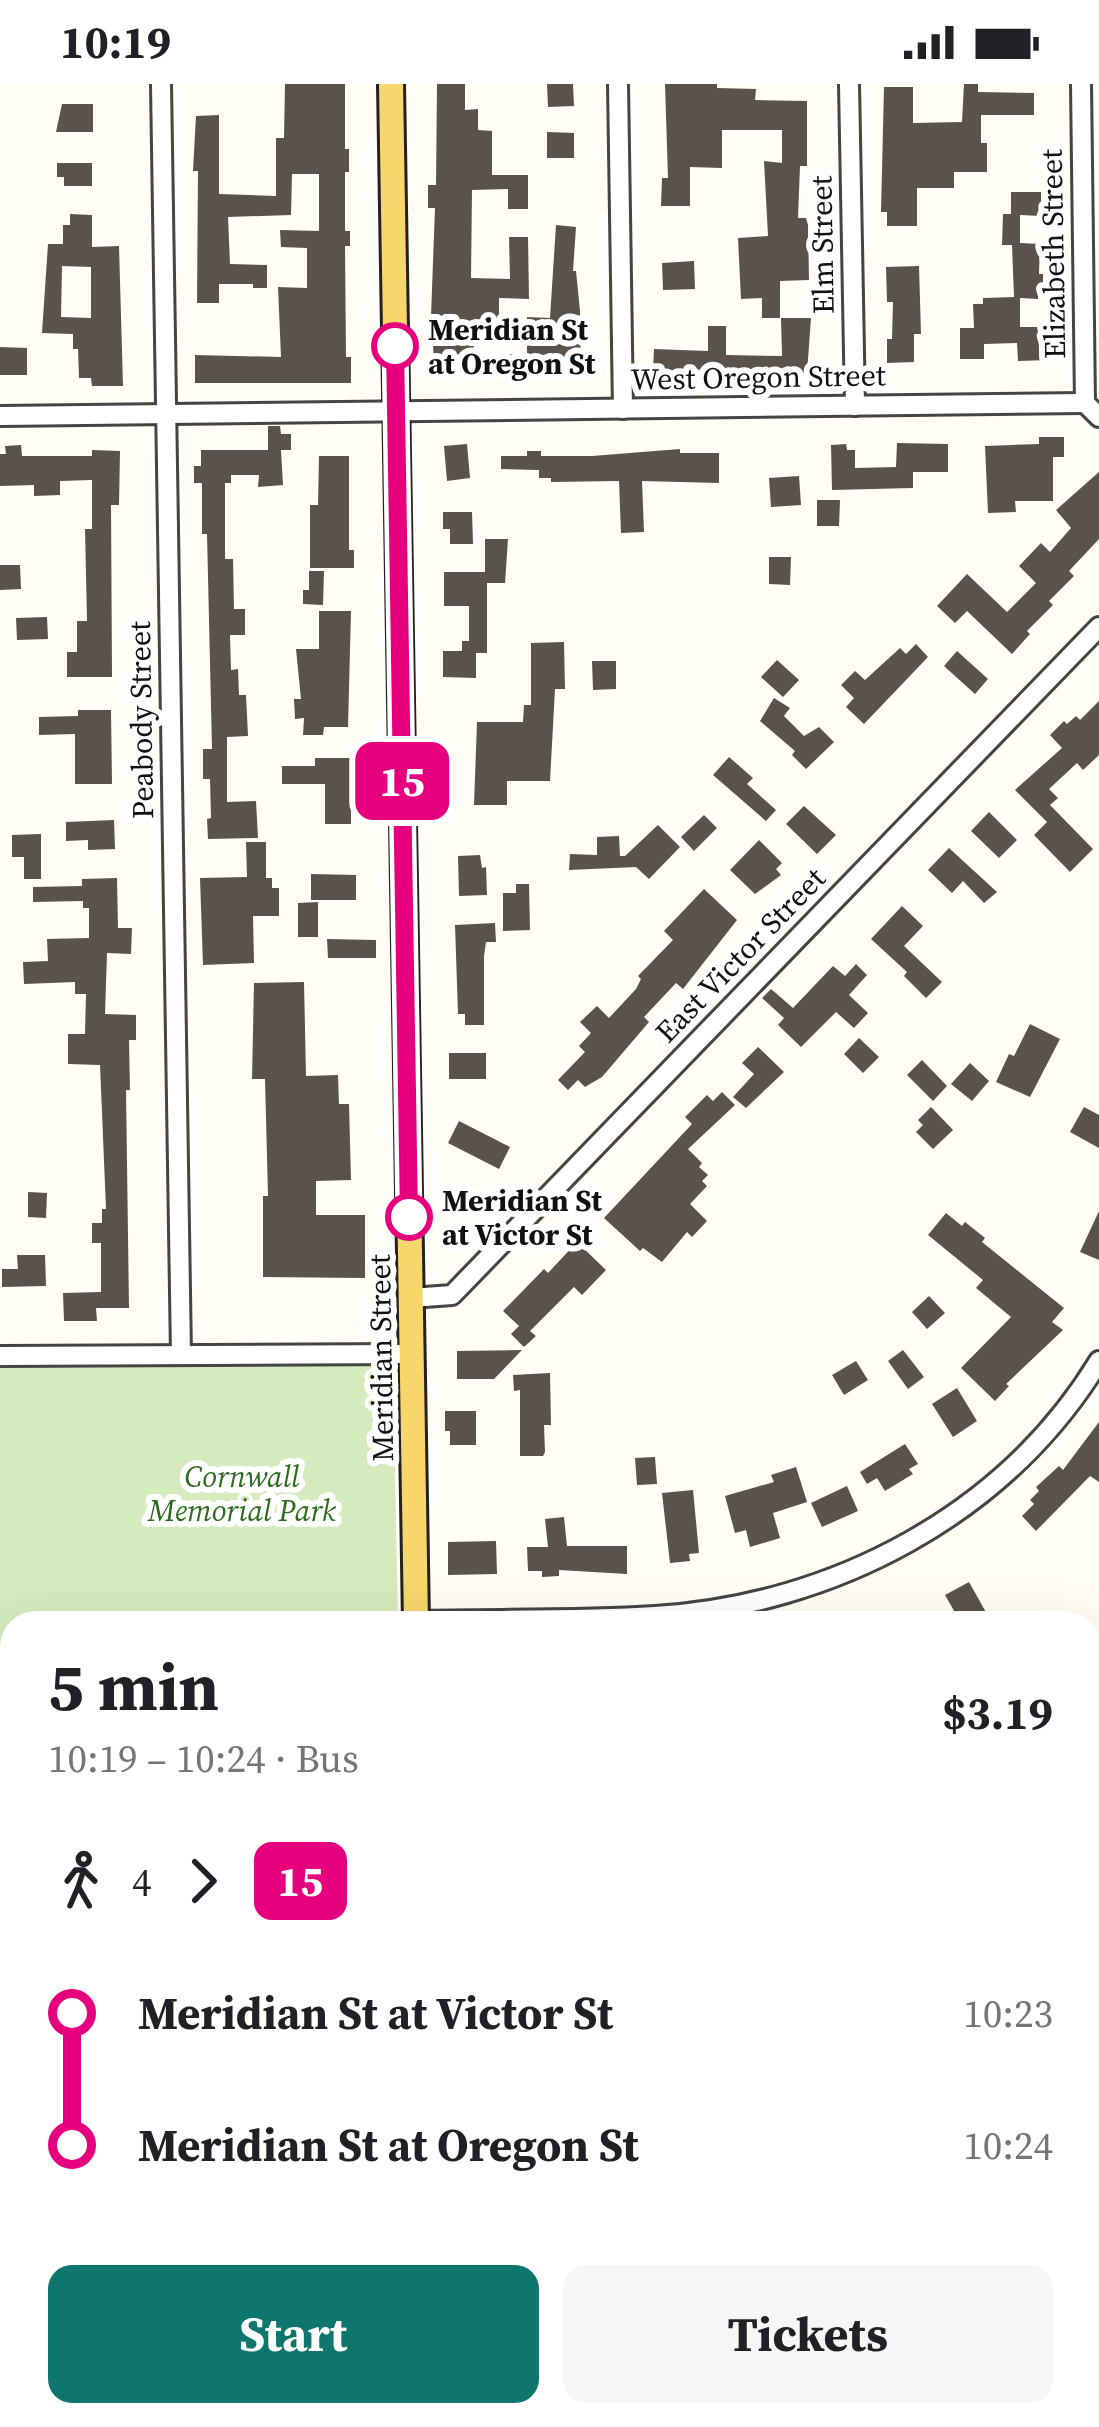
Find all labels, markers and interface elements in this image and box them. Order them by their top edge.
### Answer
text: 10:19 [60,11,171,73]
street label: Elizabeth Street [1031,148,1075,359]
street label: Elm Street [800,175,844,315]
place label: Meridian St at Oregon St [428,309,596,384]
marker: Meridian St at Oregon St [373,324,417,368]
street label: West Oregon Street [630,354,886,400]
street label: Peabody Street [119,621,163,819]
line badge: 15 [348,742,456,820]
text: 15 [379,752,425,810]
street label: East Victor Street [646,858,834,1051]
place label: Meridian St at Victor St [442,1180,602,1255]
marker: Meridian St at Victor St [387,1195,431,1239]
street label: Meridian Street [359,1254,403,1462]
park label: Cornwall Memorial Park [147,1456,337,1531]
text: 5 min [48,1642,219,1732]
text: $3.19 [942,1682,1053,1744]
text: 10:19 – 10:24 · Bus [48,1732,359,1785]
icon: walk [48,1848,114,1914]
icon: forward [170,1848,236,1914]
text: 15 [278,1852,323,1910]
text: 4 [132,1855,152,1908]
text: Meridian St at Victor St [138,1982,613,2044]
text: 10:23 [963,1987,1053,2040]
text: Meridian St at Oregon St [138,2114,639,2176]
text: 10:24 [963,2119,1053,2172]
button: Start [48,2265,539,2403]
button: Tickets [563,2265,1053,2403]

